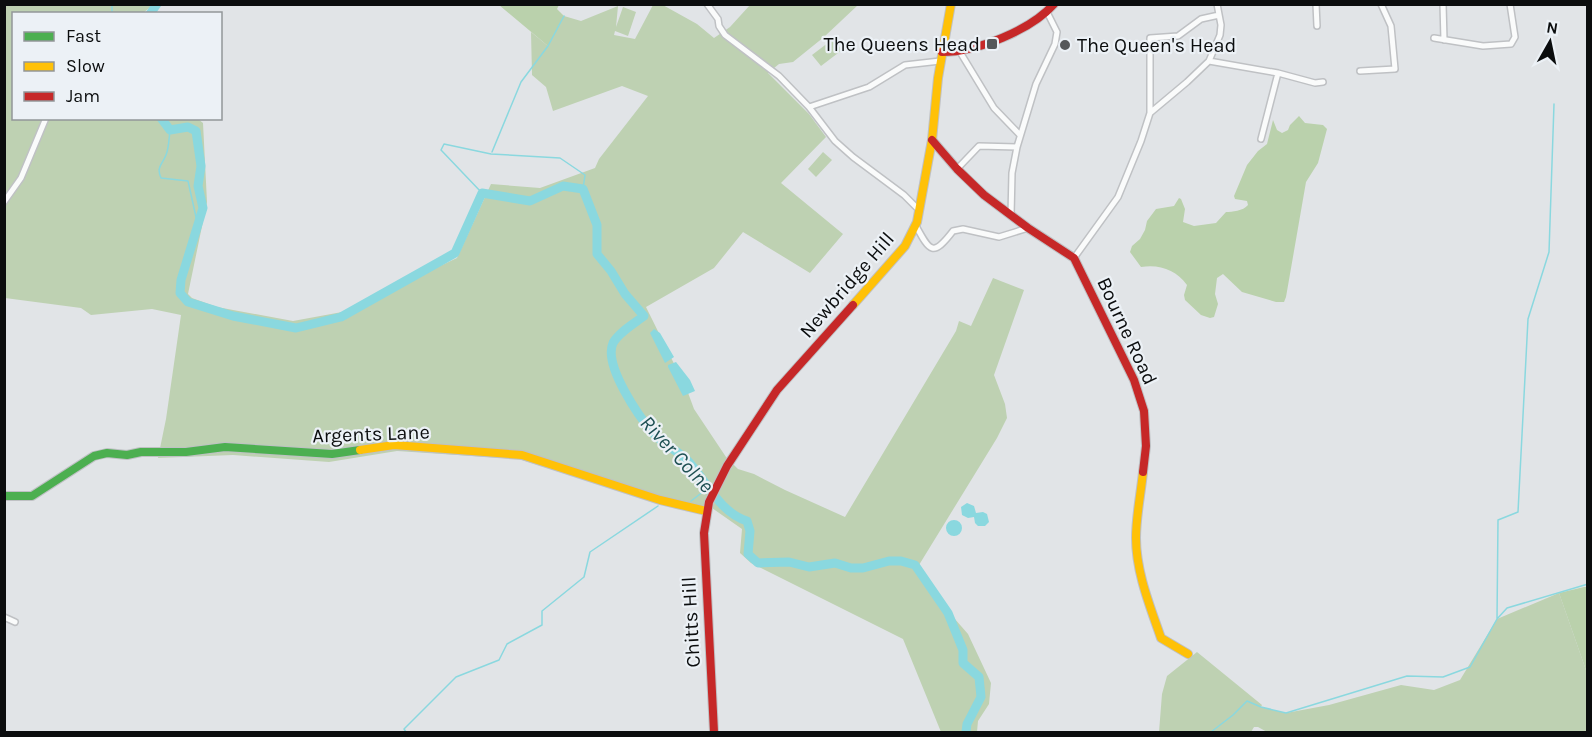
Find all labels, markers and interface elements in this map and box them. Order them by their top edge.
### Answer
legend [12,12,222,120]
north arrow [1520,12,1580,72]
text: N [1545,17,1559,38]
text: Fast [66,25,101,47]
place label: The Queens Head [823,33,980,56]
place label: The Queen's Head [1077,34,1236,57]
marker: The Queens Head [985,37,999,51]
marker: The Queen's Head [1058,38,1072,52]
text: Slow [66,55,105,77]
text: Jam [66,85,100,107]
street label: Newbridge Hill [795,228,899,342]
street label: Bourne Road [1092,274,1162,388]
water label: River Colne [635,411,719,498]
street label: Argents Lane [312,420,430,448]
street label: Chitts Hill [677,576,705,668]

